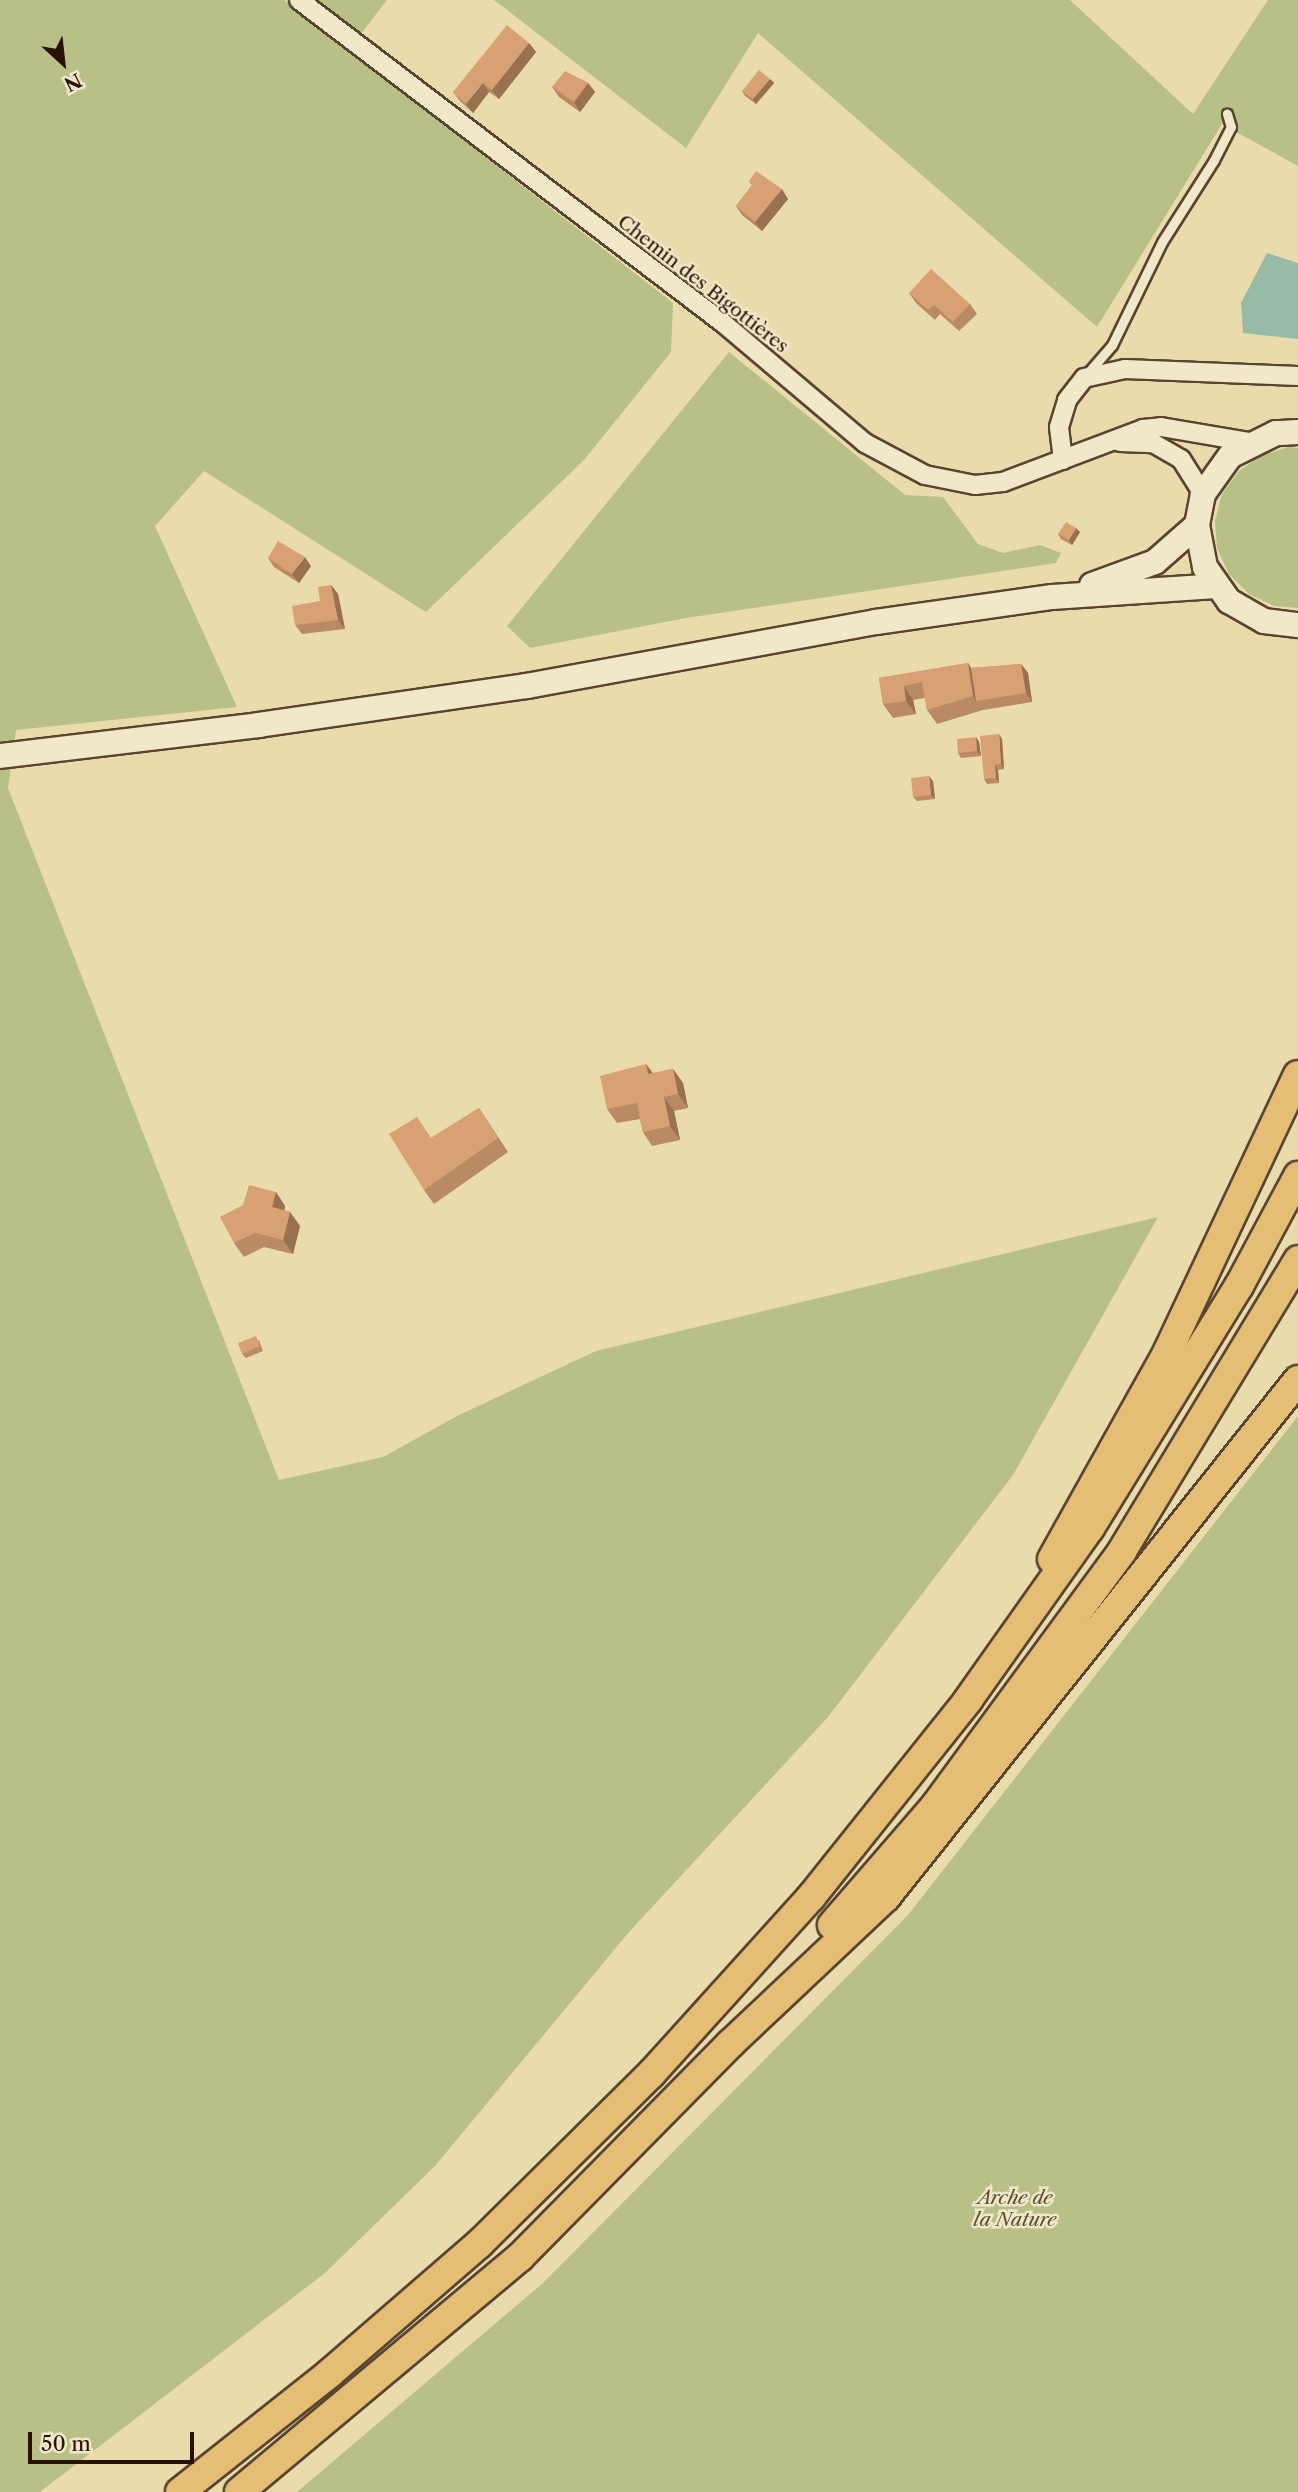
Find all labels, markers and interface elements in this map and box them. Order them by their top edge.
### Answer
north arrow [28,28,98,98]
text: N [60,68,85,96]
street label: Chemin des Bigottières [613,210,793,358]
park label: Arche de la Nature [974,2187,1056,2231]
scale bar [32,2418,198,2462]
text: 50 m [41,2431,91,2456]

